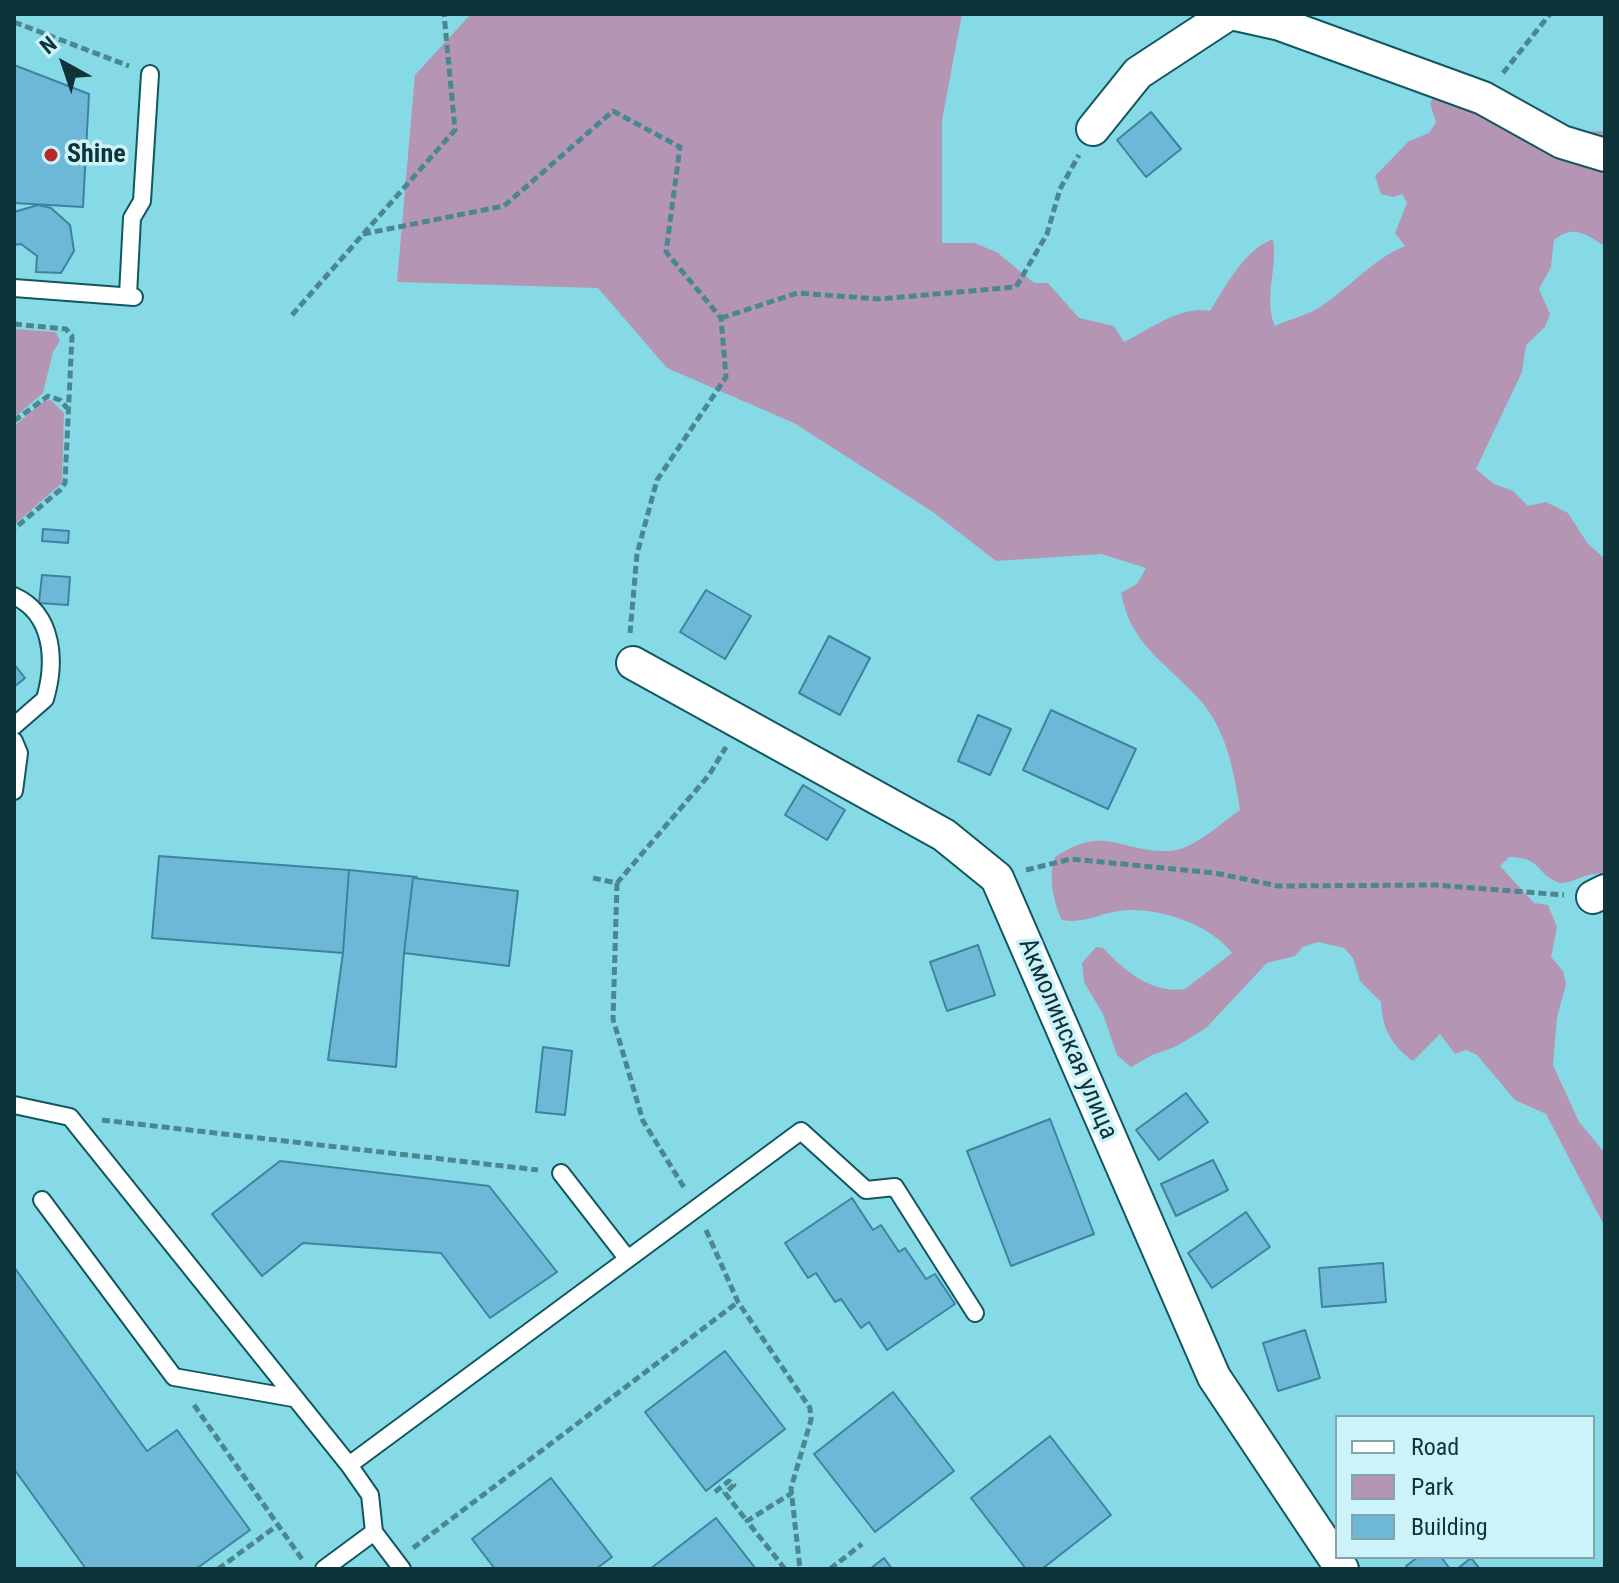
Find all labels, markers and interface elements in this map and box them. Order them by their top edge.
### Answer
north arrow [24,24,104,104]
text: N [35,31,61,59]
place label: Shine [67,139,126,171]
marker: Shine [42,146,60,164]
street label: Акмолинская улица [1011,934,1123,1144]
legend [1335,1415,1595,1559]
text: Road [1411,1433,1459,1461]
text: Park [1411,1473,1454,1501]
text: Building [1411,1513,1488,1541]

